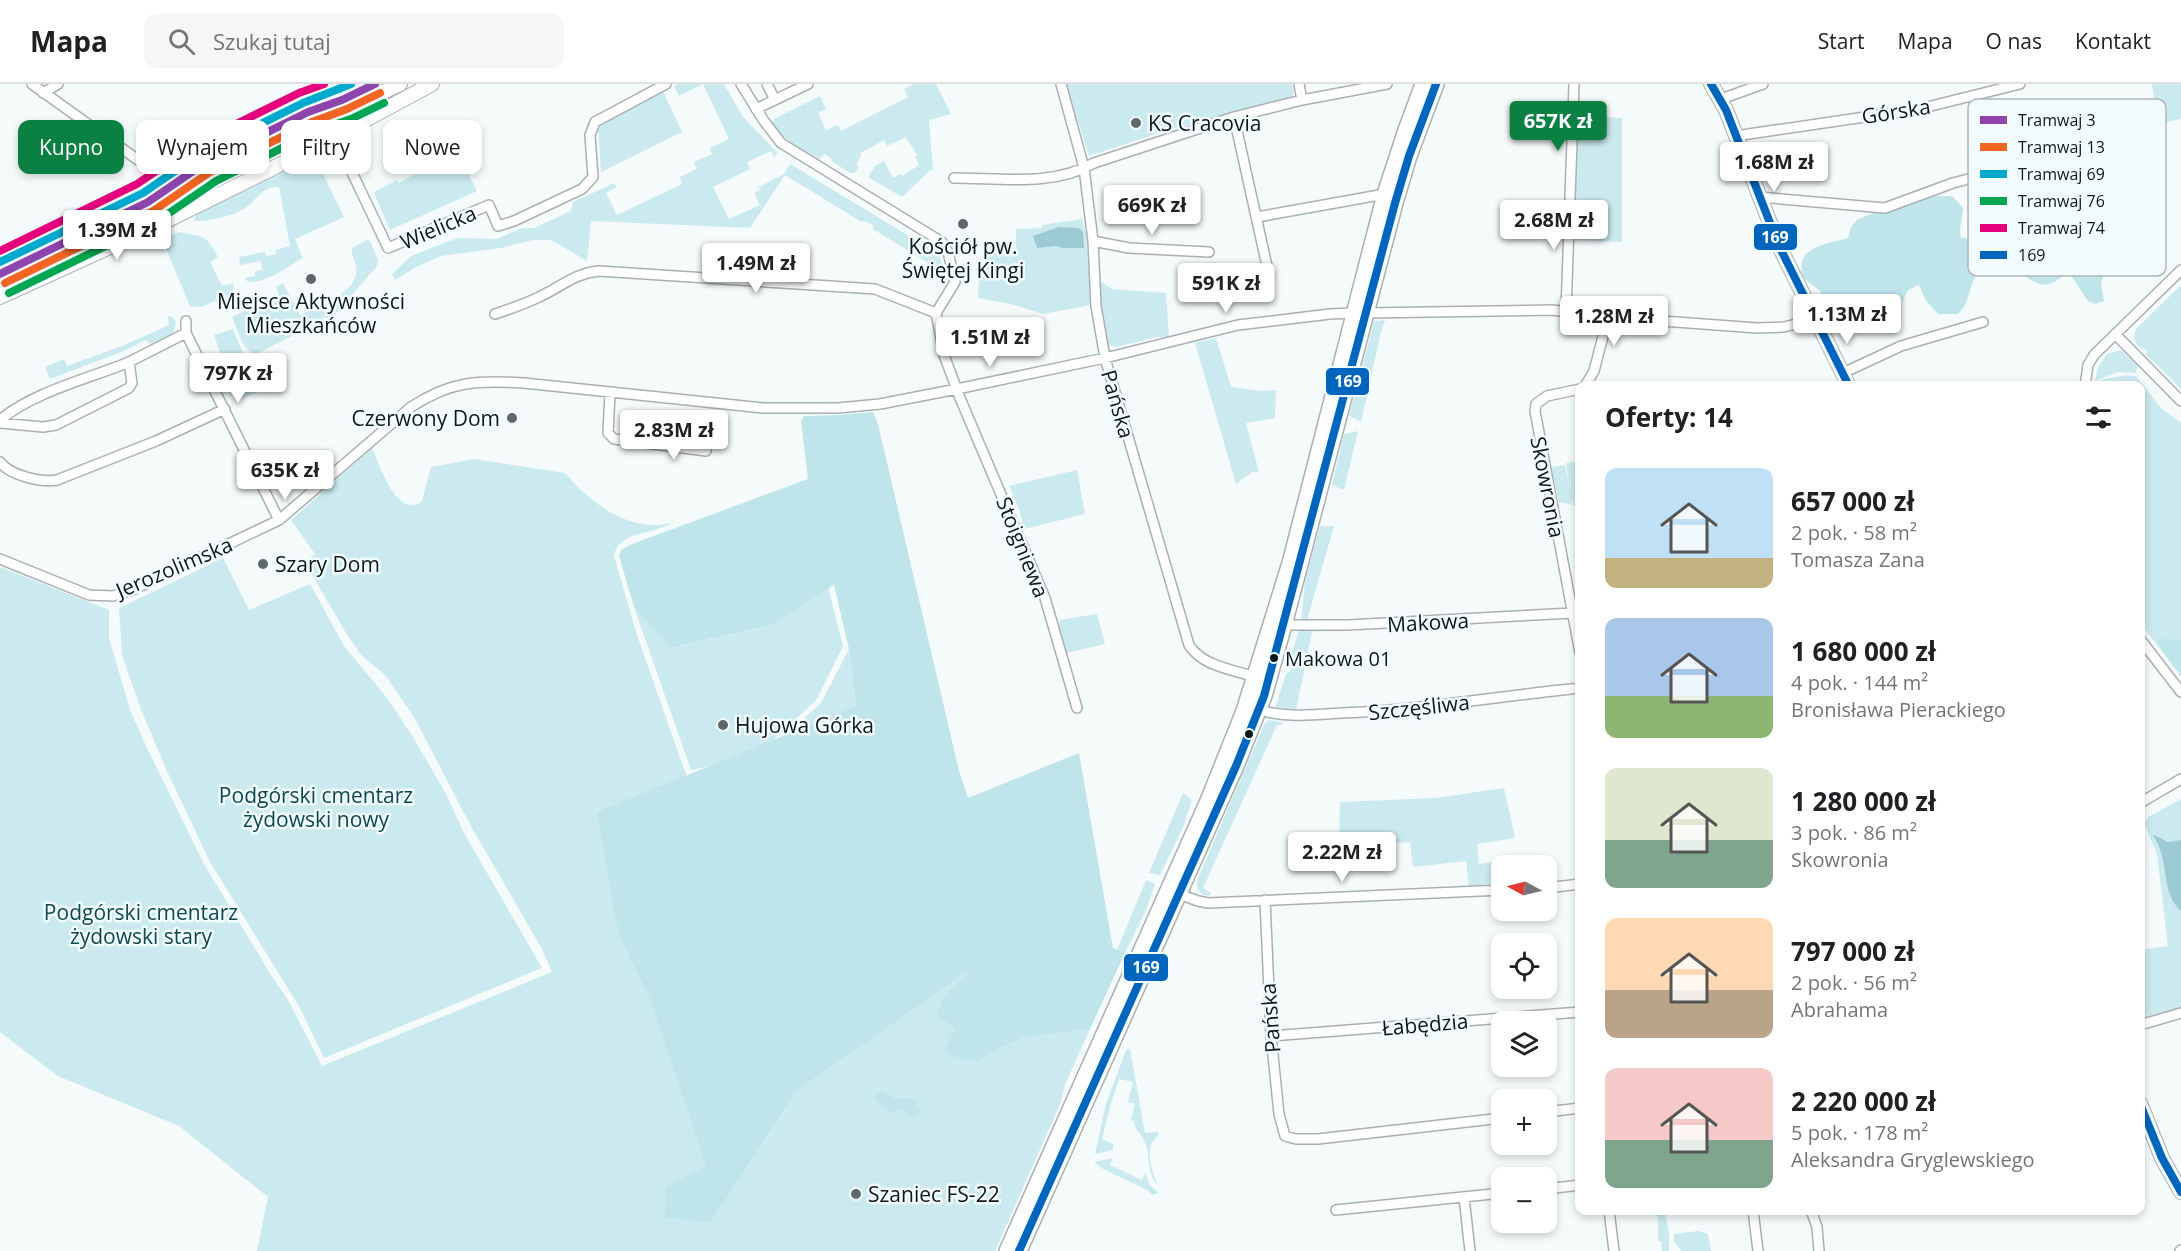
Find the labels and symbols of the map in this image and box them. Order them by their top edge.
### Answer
street label: Górska [1860,92,1932,130]
legend [1968,99,2166,276]
pin: 657K zł [1503,101,1613,152]
place label: KS Cracovia [1148,109,1261,137]
text: Tramwaj 3 [2018,109,2096,131]
marker: KS Cracovia [1129,116,1143,130]
text: Tramwaj 13 [2018,136,2105,158]
pin: 1.68M zł [1712,142,1836,193]
text: Tramwaj 69 [2018,163,2105,185]
pin: 669K zł [1097,185,1207,236]
text: Tramwaj 76 [2018,190,2105,212]
street label: Wielicka [396,199,480,255]
pin: 2.68M zł [1492,200,1616,251]
pin: 1.39M zł [55,210,179,261]
marker: Kościół pw. Świętej Kingi [956,217,970,231]
text: Tramwaj 74 [2018,217,2105,239]
line badge: 169 [1753,223,1798,251]
text: 169 [1761,226,1789,248]
place label: Kościół pw. Świętej Kingi [902,232,1024,284]
pin: 1.49M zł [694,243,818,294]
text: 169 [2018,244,2045,266]
pin: 591K zł [1171,263,1281,314]
marker: Miejsce Aktywności Mieszkańców [304,272,318,286]
place label: Miejsce Aktywności Mieszkańców [217,287,405,339]
pin: 1.13M zł [1785,294,1909,345]
pin: 1.28M zł [1552,296,1676,347]
pin: 1.51M zł [928,317,1052,368]
pin: 797K zł [183,353,293,404]
street label: Pańska [1095,367,1141,441]
line badge: 169 [1325,367,1370,396]
text: 169 [1334,370,1362,392]
place label: Czerwony Dom [351,404,500,432]
pin: 2.83M zł [612,410,736,461]
marker: Czerwony Dom [505,411,519,425]
street label: Skowronia [1524,434,1572,540]
pin: 635K zł [230,450,340,501]
street label: Stoigniewa [990,492,1056,602]
street label: Jerozolimska [110,530,236,605]
place label: Szary Dom [275,550,380,578]
marker: Szary Dom [256,557,270,571]
street label: Makowa [1386,606,1470,638]
place label: Makowa 01 [1285,645,1391,672]
marker: Makowa 01 [1268,652,1280,664]
street label: Szczęśliwa [1367,688,1471,726]
place label: Hujowa Górka [735,711,874,739]
marker: Hujowa Górka [716,718,730,732]
unlabelled marker [1243,728,1255,740]
park label: Podgórski cmentarz żydowski nowy [219,781,413,833]
pin: 2.22M zł [1280,832,1404,883]
north arrow [1491,855,1557,921]
park label: Podgórski cmentarz żydowski stary [44,898,238,950]
line badge: 169 [1123,953,1169,982]
text: 169 [1132,956,1160,978]
street label: Pańska [1254,982,1286,1054]
street label: Łabędzia [1380,1006,1470,1042]
place label: Szaniec FS-22 [868,1180,1000,1208]
marker: Szaniec FS-22 [849,1187,863,1201]

